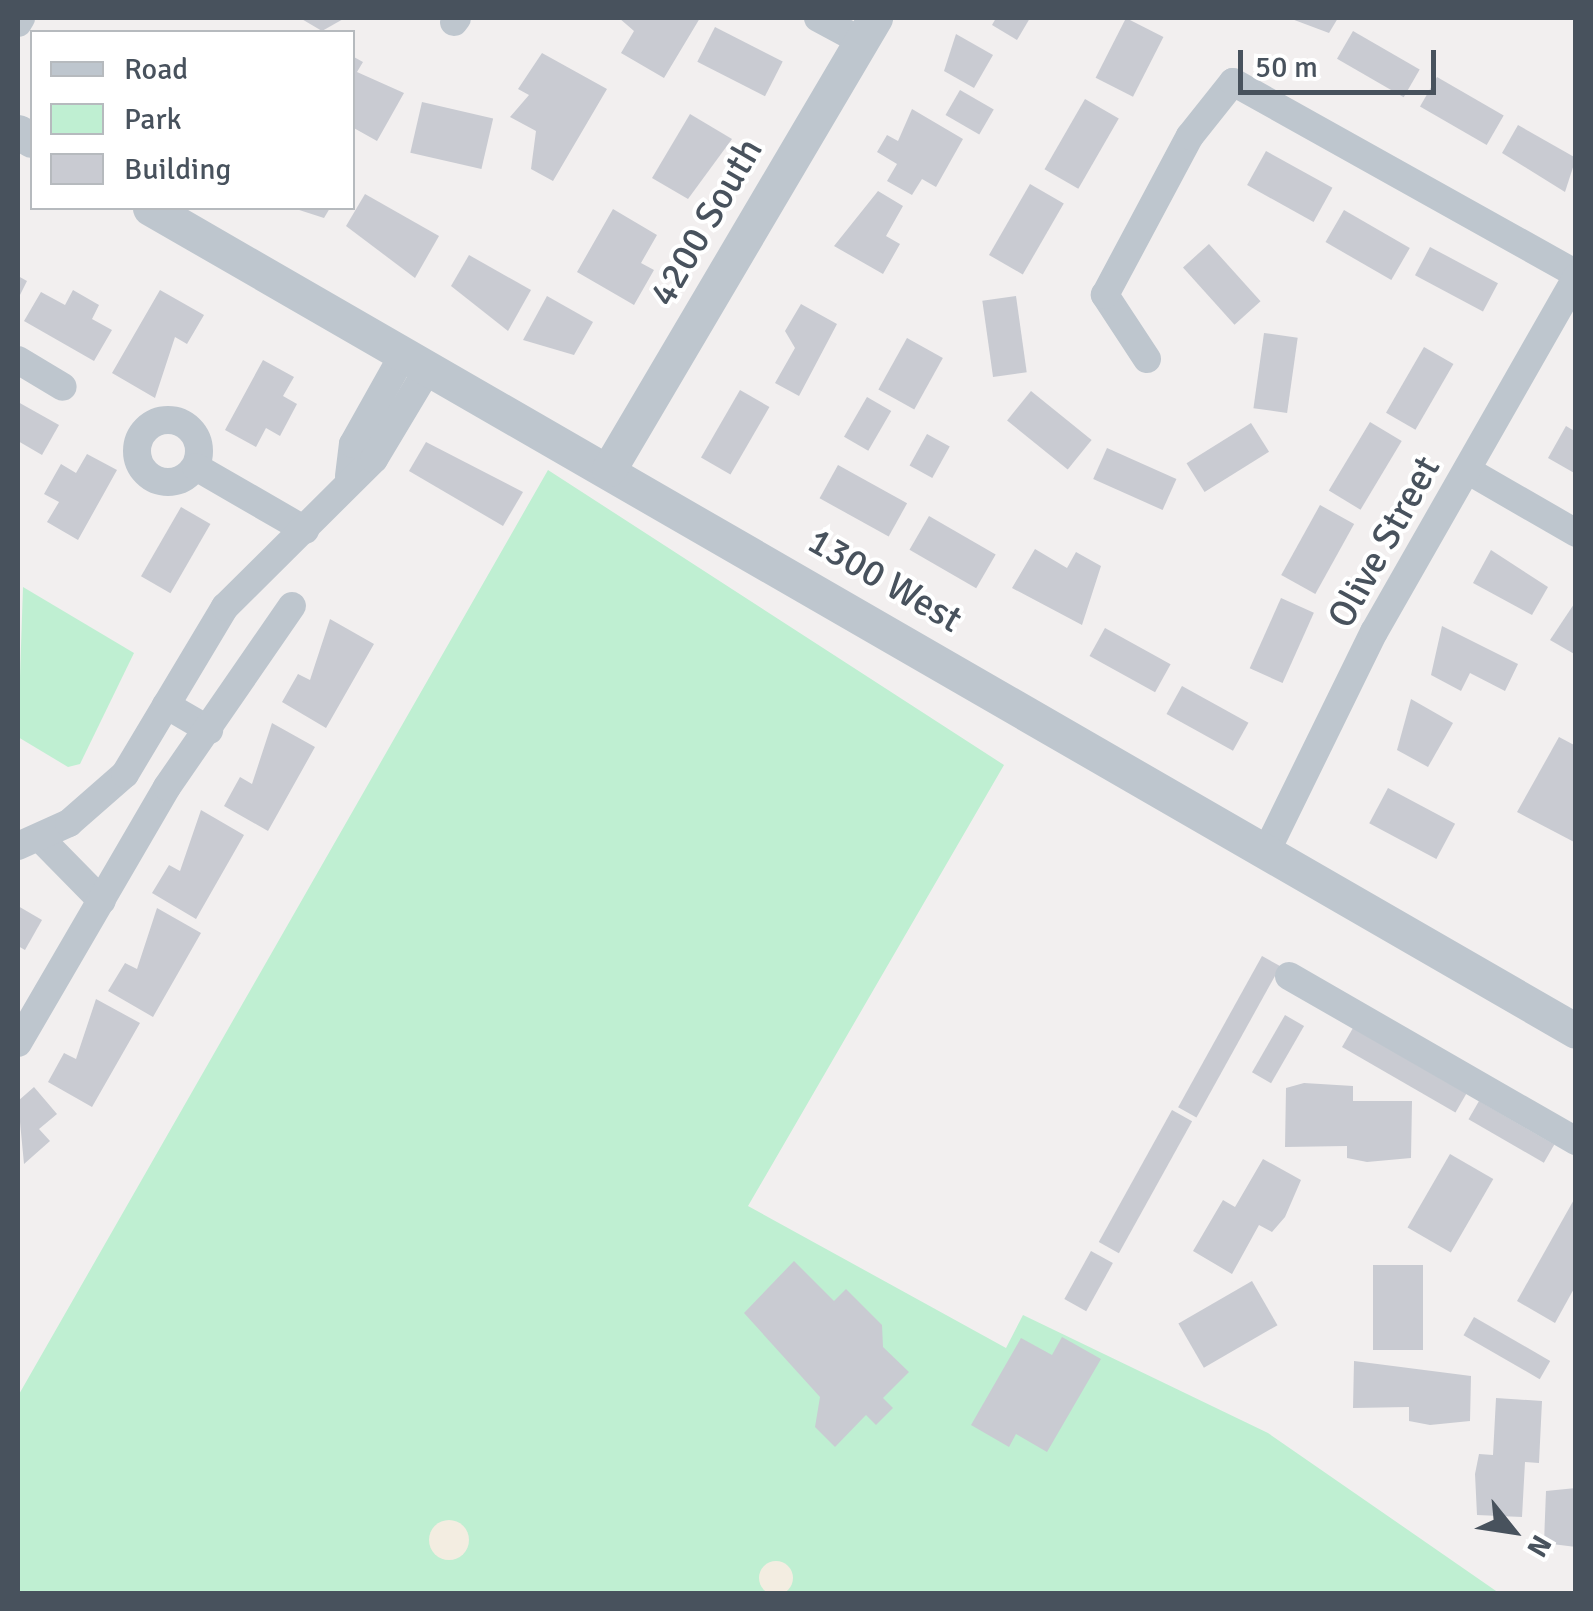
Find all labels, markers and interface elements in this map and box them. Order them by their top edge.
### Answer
legend [30,30,355,210]
scale bar [1243,30,1440,92]
text: 50 m [1255,49,1318,86]
text: Road [124,51,188,88]
text: Park [124,101,182,138]
street label: 4200 South [640,130,772,314]
text: Building [124,151,231,188]
street label: Olive Street [1318,448,1450,636]
street label: 1300 West [800,518,970,642]
north arrow [1463,1481,1563,1581]
text: N [1519,1529,1559,1563]

